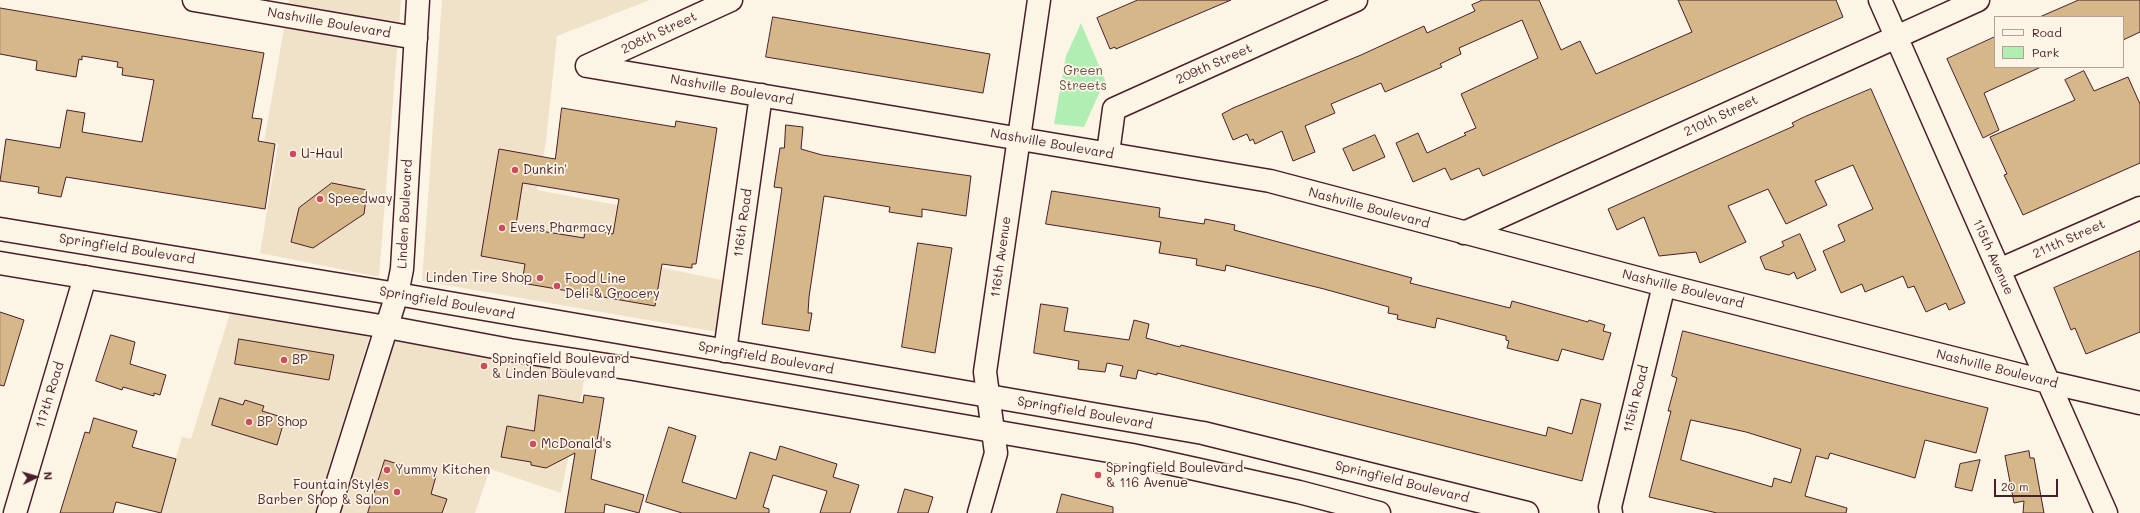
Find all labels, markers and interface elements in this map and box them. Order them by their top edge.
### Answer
street label: Nashville Boulevard [266,4,392,42]
street label: 208th Street [619,9,699,57]
legend [1994,16,2124,68]
text: Road [2032,24,2062,40]
street label: 209th Street [1174,40,1254,88]
text: Park [2032,44,2059,60]
park label: Green Streets [1059,63,1107,94]
street label: Nashville Boulevard [669,71,795,109]
street label: 210th Street [1682,92,1760,140]
street label: Nashville Boulevard [989,125,1115,163]
place label: U-Haul [301,146,343,162]
marker: U-Haul [288,149,298,159]
street label: Linden Boulevard [394,159,416,269]
place label: Dunkin' [523,162,567,178]
marker: Dunkin' [510,165,520,175]
street label: Nashville Boulevard [1307,184,1431,232]
street label: 116th Road [730,188,756,258]
place label: Speedway [328,191,393,207]
marker: Speedway [315,194,325,204]
street label: 116th Avenue [988,215,1014,299]
street label: 211th Street [2030,216,2108,262]
street label: 115th Avenue [1969,217,2017,297]
place label: Evers Pharmacy [510,220,612,236]
marker: Evers Pharmacy [497,223,507,233]
street label: Springfield Boulevard [58,231,196,267]
street label: Nashville Boulevard [1621,266,1745,312]
place label: Linden Tire Shop [426,270,532,286]
place label: Food Line Deli & Grocery [565,271,660,302]
marker: Linden Tire Shop [535,273,545,283]
marker: Food Line Deli & Grocery [552,281,562,291]
street label: Springfield Boulevard [378,283,516,323]
street label: Springfield Boulevard [697,338,835,378]
street label: Nashville Boulevard [1935,346,2059,392]
place label: Springfield Boulevard & Linden Boulevard [492,351,629,382]
place label: BP [292,352,308,368]
marker: BP [279,355,289,365]
street label: 117th Road [33,360,67,430]
marker: Springfield Boulevard & Linden Boulevard [479,361,489,371]
street label: 115th Road [1620,364,1652,434]
street label: Springfield Boulevard [1016,393,1154,433]
place label: BP Shop [257,414,308,430]
marker: BP Shop [244,417,254,427]
place label: McDonald's [541,436,612,452]
marker: McDonald's [528,439,538,449]
north arrow [16,457,56,497]
street label: Springfield Boulevard [1334,458,1470,506]
place label: Springfield Boulevard & 116 Avenue [1106,460,1243,491]
place label: Yummy Kitchen [395,462,490,478]
marker: Yummy Kitchen [382,465,392,475]
marker: Springfield Boulevard & 116 Avenue [1093,470,1103,480]
text: N [41,471,56,481]
scale bar [1996,471,2060,497]
place label: Fountain Styles Barber Shop & Salon [258,477,389,508]
text: 20 m [2001,478,2029,494]
marker: Fountain Styles Barber Shop & Salon [392,487,402,497]

